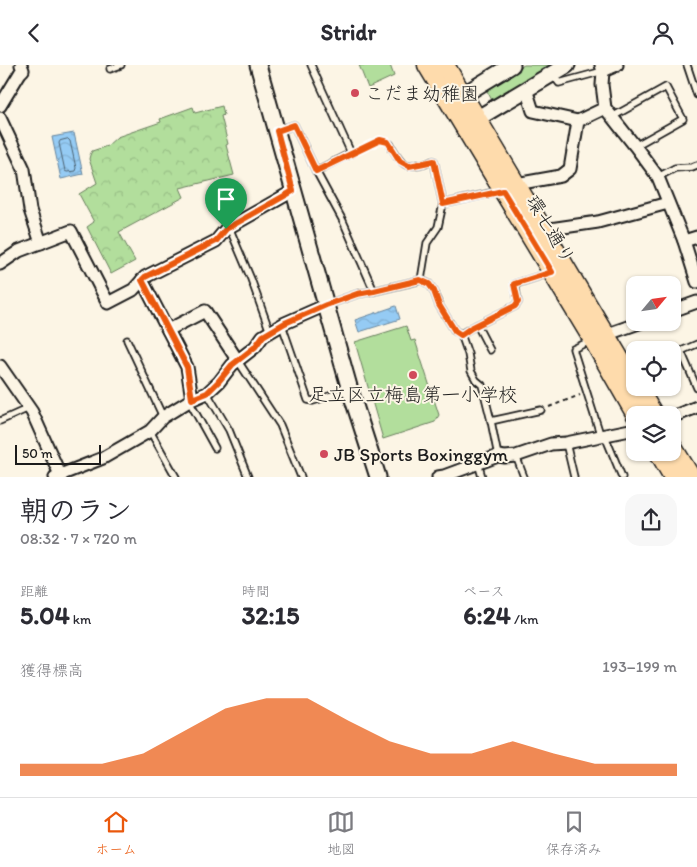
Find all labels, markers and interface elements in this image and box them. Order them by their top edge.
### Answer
icon: back [20,19,48,47]
text: Stridr [321,19,376,46]
icon: person [649,19,677,47]
place label: こだま幼稚園 [365,82,479,105]
marker: こだま幼稚園 [349,87,361,99]
pin [205,178,247,229]
icon: arrive [212,185,240,213]
street label: 環七通り [521,191,580,268]
north arrow [626,276,681,331]
map controls [626,276,681,461]
button: locate [626,341,681,396]
marker: 足立区立梅島第一小学校 [407,369,419,381]
place label: 足立区立梅島第一小学校 [308,383,518,406]
button: layers [626,406,681,461]
scale bar [15,442,101,465]
place label: JB Sports Boxinggym [334,443,508,466]
text: 50 m [22,445,53,462]
marker: JB Sports Boxinggym [318,448,330,460]
text: 朝のラン [20,493,132,527]
button: share [625,494,677,546]
text: 08:32 · 7 × 720 m [20,529,137,548]
text: 距離 [20,583,48,600]
text: 時間 [242,583,270,600]
text: ペース [463,583,505,600]
text: 5.04 [20,600,70,630]
text: 32:15 [242,600,299,630]
text: 6:24 [463,600,511,630]
text: km [70,611,91,628]
text: /km [511,611,538,628]
text: 193–199 m [602,657,677,676]
text: 獲得標高 [20,661,84,680]
tab: ホーム [95,808,137,858]
tab: 地図 [327,808,355,858]
tab: 保存済み [546,808,602,858]

